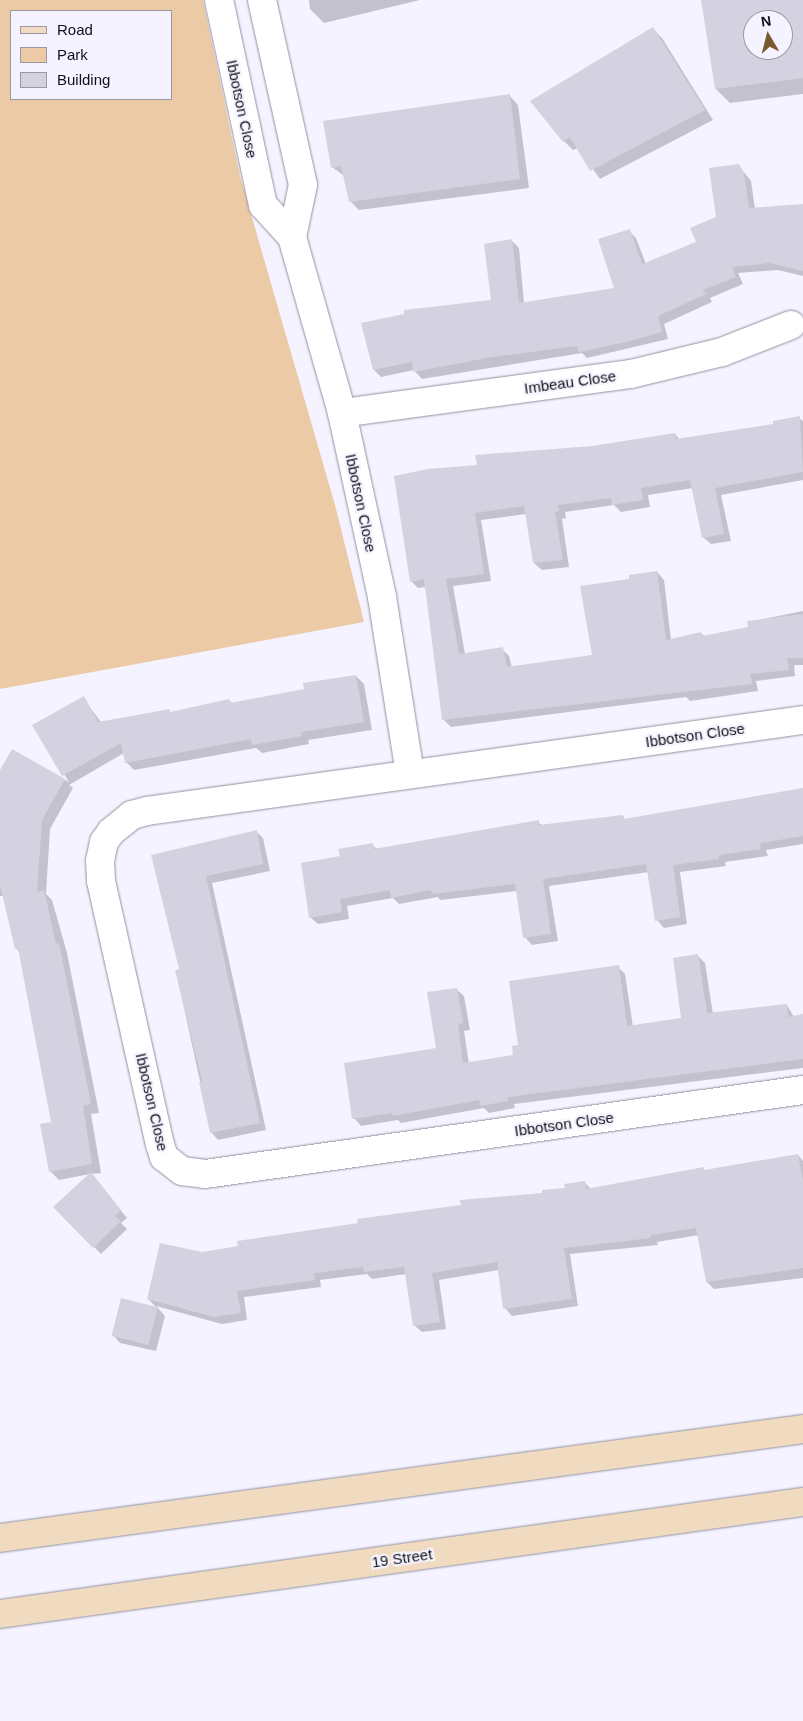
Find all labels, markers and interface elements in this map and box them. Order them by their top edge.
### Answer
legend [10,10,172,100]
north arrow [743,10,793,60]
text: N [760,13,772,30]
text: Road [57,21,93,38]
text: Park [57,46,88,63]
street label: Ibbotson Close [223,58,261,160]
text: Building [57,71,110,88]
street label: Imbeau Close [523,367,617,397]
street label: Ibbotson Close [342,452,380,554]
street label: Ibbotson Close [644,719,746,751]
street label: Ibbotson Close [132,1051,172,1153]
street label: Ibbotson Close [513,1108,615,1140]
street label: 19 Street [371,1545,433,1571]

